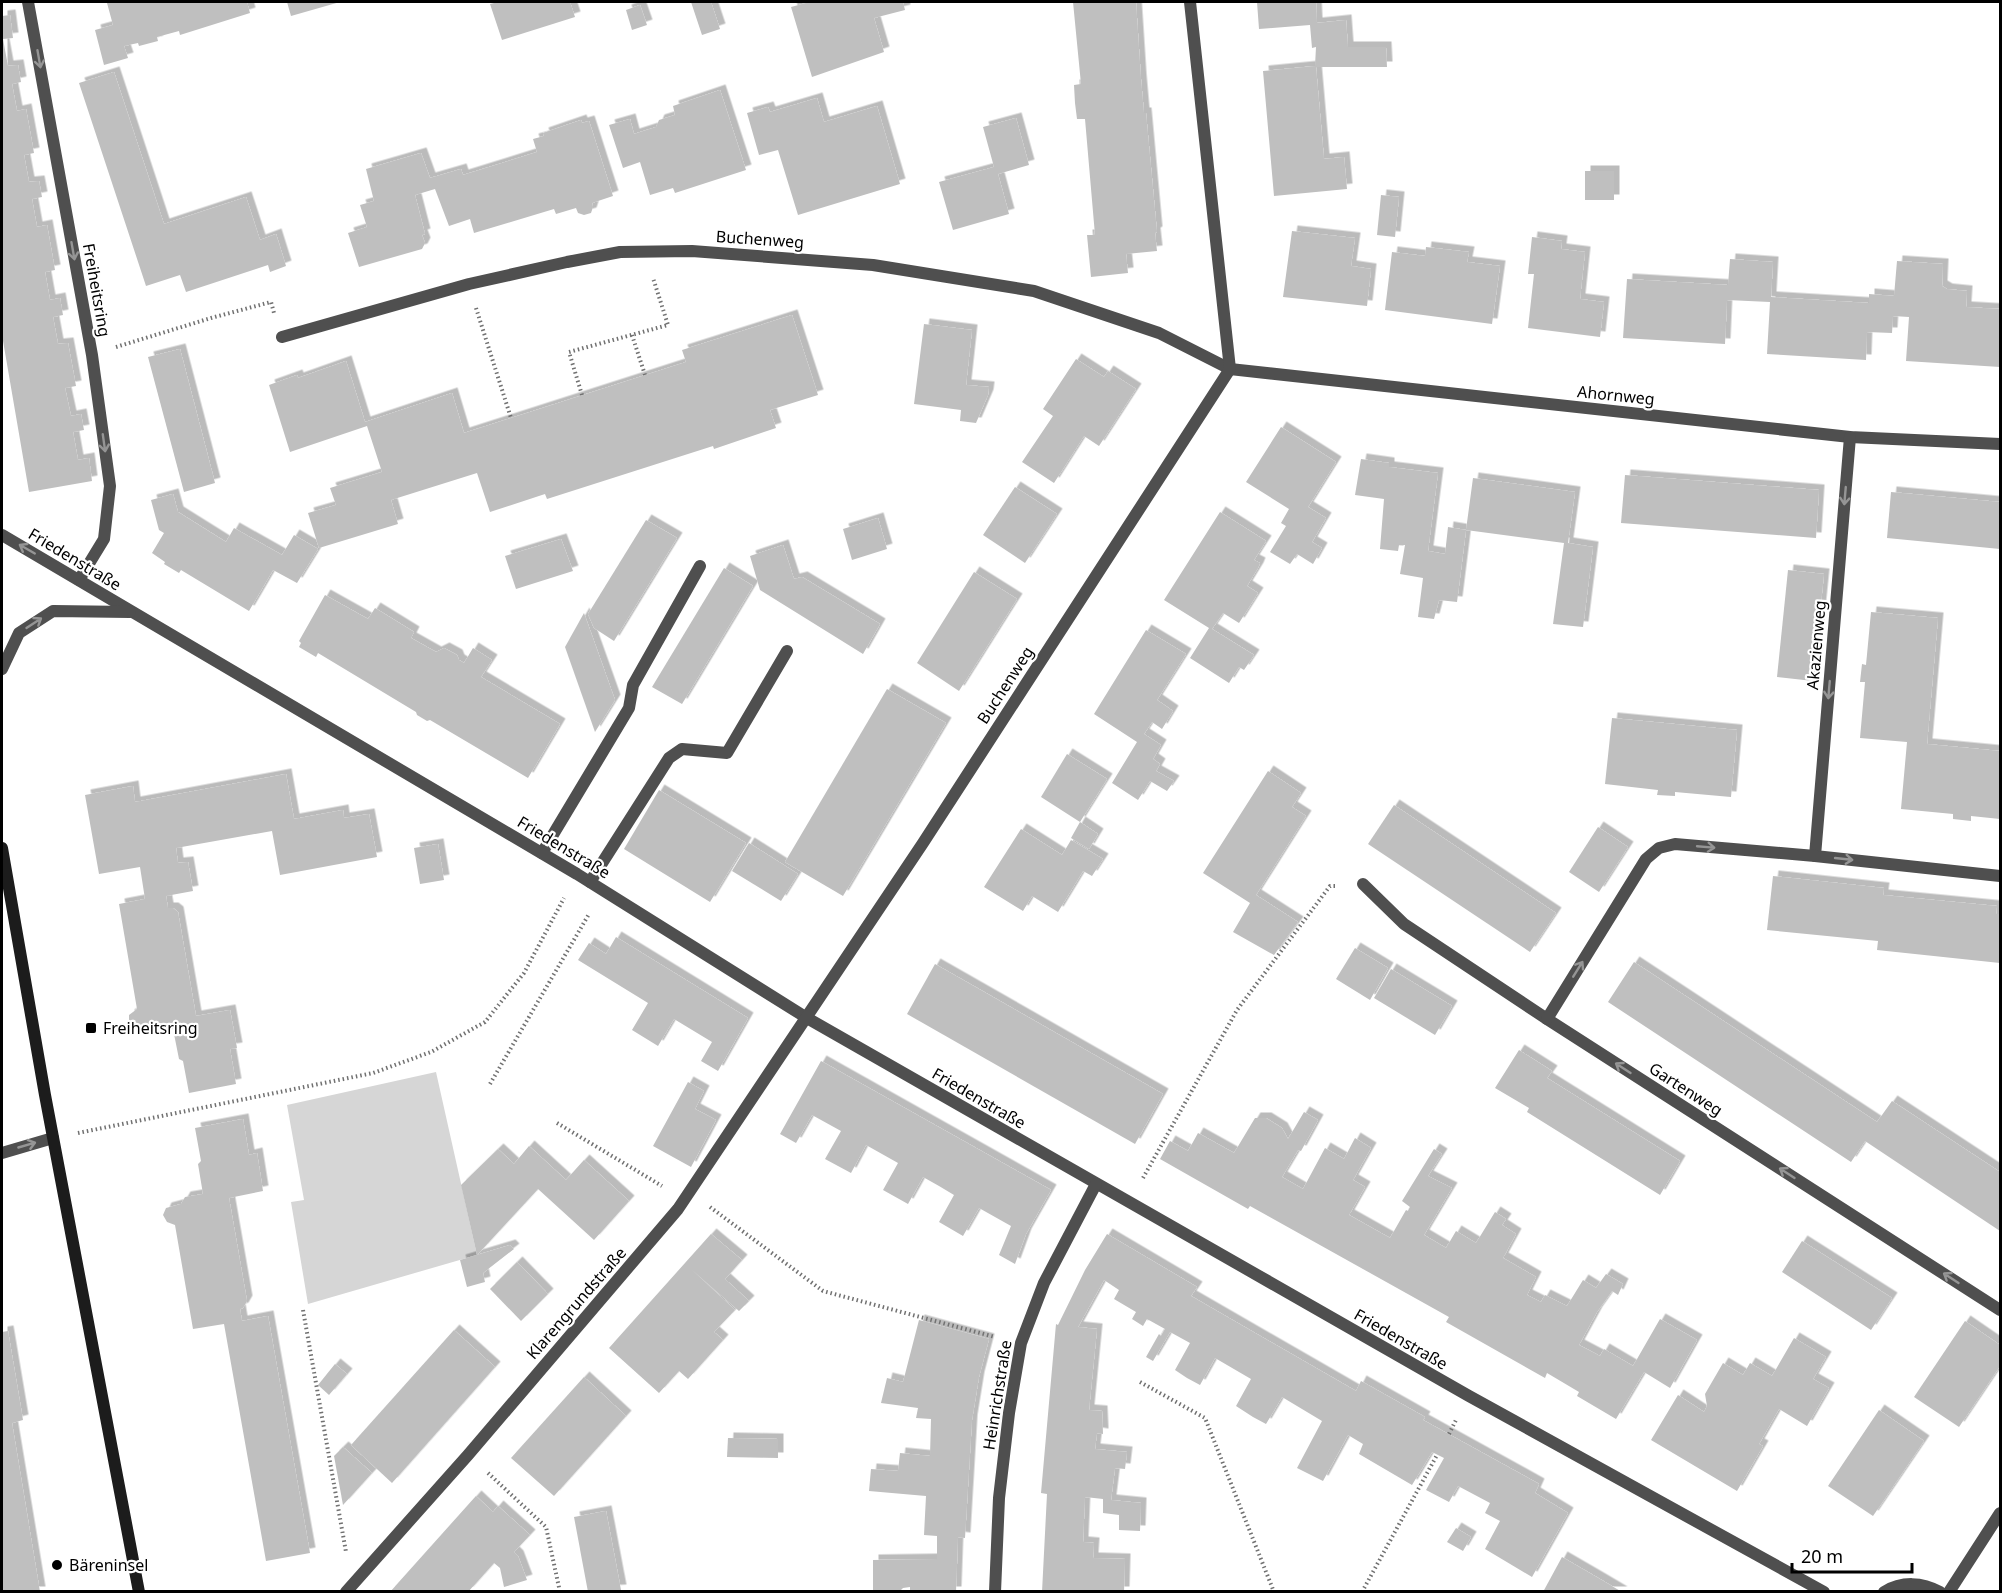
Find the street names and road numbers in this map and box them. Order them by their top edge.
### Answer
street label: Buchenweg [715,225,805,253]
street label: Freiheitsring [78,241,116,339]
street label: Ahornweg [1576,380,1656,410]
street label: Friedenstraße [24,523,126,595]
street label: Akazienweg [1801,599,1831,691]
street label: Buchenweg [972,642,1038,728]
street label: Friedenstraße [513,811,615,883]
street label: Gartenweg [1645,1057,1727,1121]
street label: Friedenstraße [928,1062,1030,1134]
street label: Klarengrundstraße [521,1242,631,1364]
street label: Friedenstraße [1350,1303,1452,1375]
street label: Heinrichstraße [977,1338,1017,1452]

